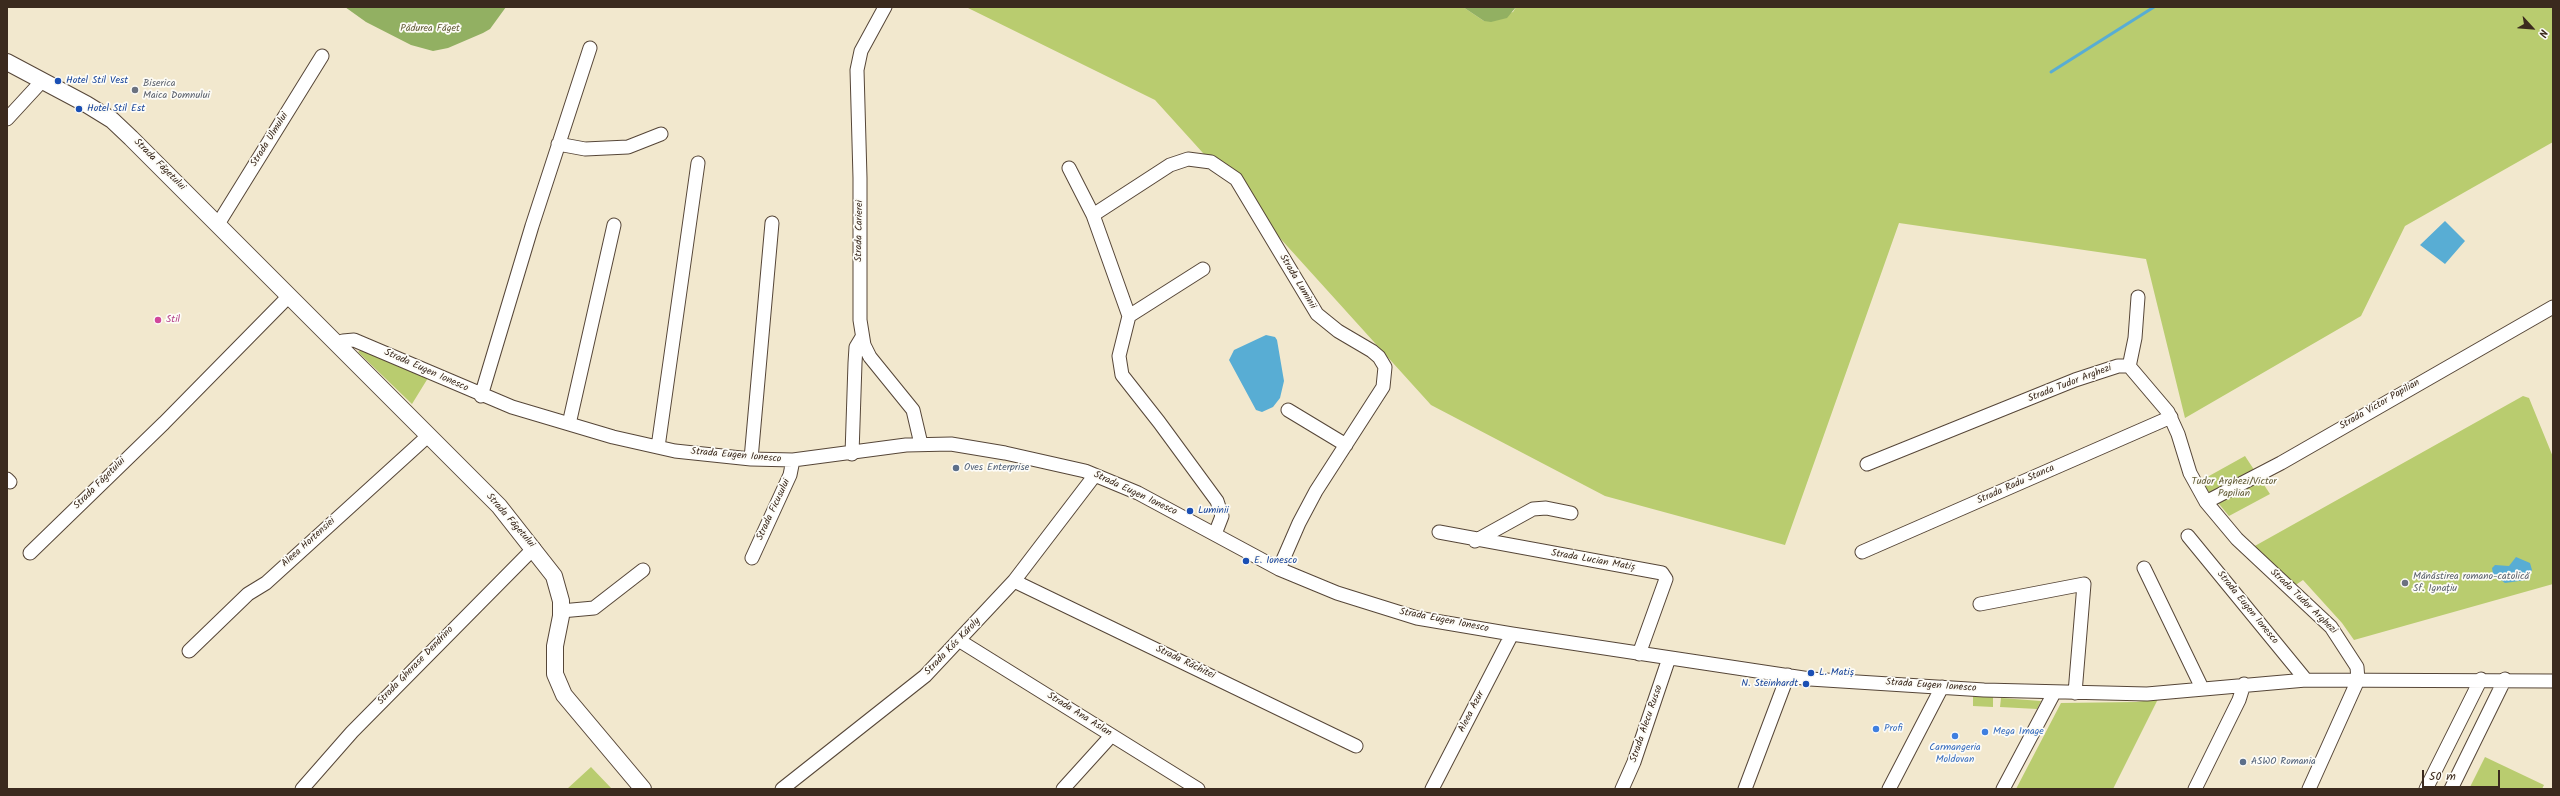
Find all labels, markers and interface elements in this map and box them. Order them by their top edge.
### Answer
north arrow [2512,8,2552,48]
park label: Pădurea Făget [400,23,460,35]
text: N [2533,26,2552,40]
place label: Hotel Stil Vest [66,75,128,87]
marker: Hotel Stil Vest [53,76,63,86]
place label: Biserica Maica Domnului [143,78,210,102]
marker: Biserica Maica Domnului [130,85,140,95]
place label: Hotel Stil Est [87,103,145,115]
marker: Hotel Stil Est [74,104,84,114]
street label: Strada Ulmului [249,111,291,169]
street label: Strada Făgetului [131,137,187,193]
street label: Strada Carierei [853,200,867,262]
street label: Strada Luminii [1276,253,1318,311]
place label: Stil [166,314,180,326]
marker: Stil [153,315,163,325]
street label: Strada Eugen Ionesco [382,347,470,395]
street label: Strada Tudor Arghezi [2026,363,2114,405]
street label: Strada Victor Papilian [2338,377,2422,433]
street label: Strada Eugen Ionesco [690,446,782,466]
street label: Strada Făgetului [72,456,128,512]
place label: Oves Enterprise [964,462,1029,474]
marker: Oves Enterprise [951,463,961,473]
street label: Strada Radu Stanca [1975,463,2057,507]
street label: Strada Eugen Ionesco [1091,469,1179,519]
park label: Tudor Arghezi/Victor Papilian [2191,476,2277,500]
street label: Strada Ficusului [755,477,793,543]
street label: Strada Făgetului [483,491,537,551]
place label: Luminii [1198,505,1229,517]
marker: Luminii [1185,506,1195,516]
street label: Aleea Hortensiei [280,516,338,570]
street label: Strada Lucian Matiș [1550,548,1636,574]
place label: E. Ionesco [1254,555,1297,567]
marker: E. Ionesco [1241,556,1251,566]
street label: Strada Tudor Arghezi [2267,567,2339,637]
street label: Strada Eugen Ionesco [2214,569,2280,647]
place label: Mănăstirea romano-catolică Sf. Ignațiu [2413,571,2529,594]
marker: Mănăstirea romano-catolică Sf. Ignațiu [2400,578,2410,588]
street label: Strada Eugen Ionesco [1398,606,1490,636]
street label: Strada Kós Károly [923,616,983,678]
street label: Strada Gherase Dendrino [375,624,457,708]
street label: Strada Răchitei [1153,643,1217,683]
place label: L. Matiș [1819,667,1854,679]
marker: L. Matiș [1806,668,1816,678]
street label: Strada Eugen Ionesco [1885,677,1977,695]
place label: N. Steinhardt [1741,678,1798,690]
marker: N. Steinhardt [1801,679,1811,689]
street label: Strada Alecu Russo [1628,684,1666,764]
street label: Aleea Azur [1456,689,1488,735]
street label: Strada Ana Aslan [1045,690,1113,740]
place label: Profi [1884,723,1903,735]
marker: Profi [1871,724,1881,734]
place label: Mega Image [1993,726,2044,738]
marker: Mega Image [1980,727,1990,737]
marker: Carmangeria Moldovan [1950,731,1960,741]
place label: Carmangeria Moldovan [1929,742,1981,766]
place label: ASWO Romania [2251,756,2316,768]
marker: ASWO Romania [2238,757,2248,767]
scale bar [2424,762,2502,788]
text: 50 m [2429,767,2456,786]

